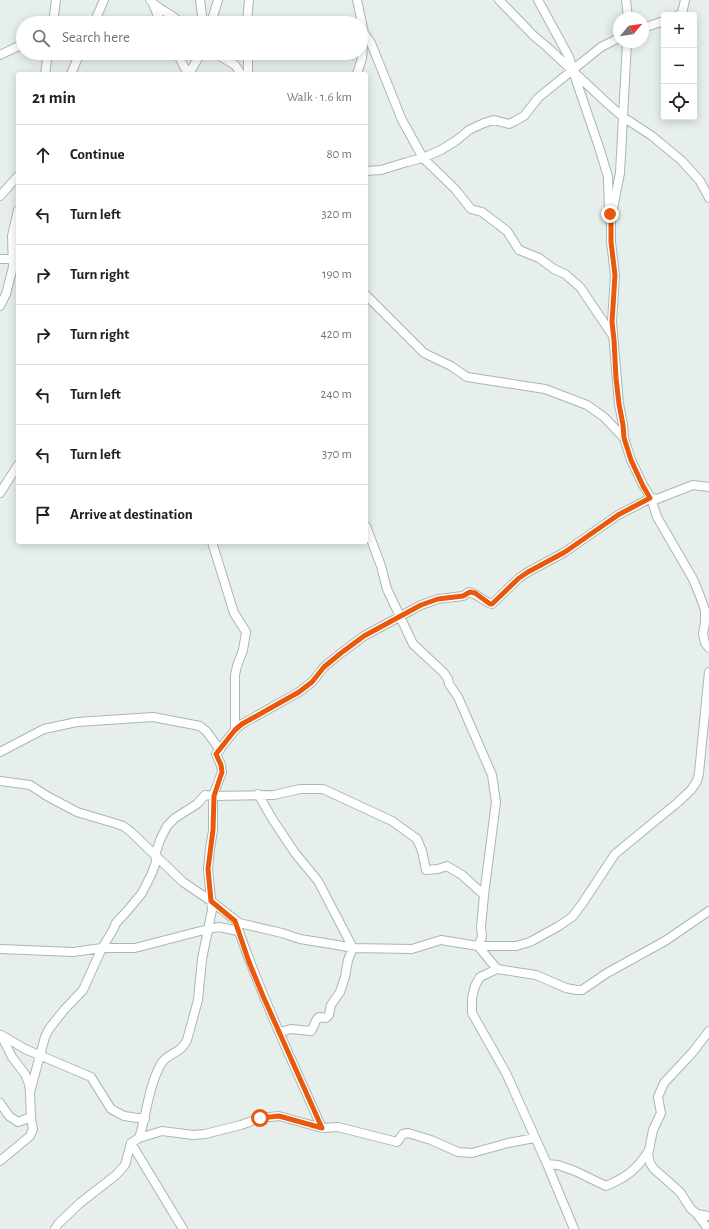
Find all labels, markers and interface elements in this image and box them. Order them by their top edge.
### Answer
north arrow [613,12,649,48]
map controls [661,12,697,120]
button: + [661,12,697,48]
search box [16,16,368,60]
icon: search [30,27,52,49]
text: Search here [62,30,130,45]
button: − [661,48,697,84]
button: locate [661,84,697,120]
text: 21 min [32,89,76,106]
text: Walk · 1.6 km [287,91,352,104]
icon: ahead [32,144,54,166]
text: Continue [70,147,125,162]
text: 80 m [326,148,352,161]
icon: left [32,204,54,226]
route end [601,205,619,223]
text: Turn left [70,207,121,222]
text: 320 m [321,208,352,221]
icon: right [32,264,54,286]
text: Turn right [70,267,129,282]
text: 190 m [322,268,352,281]
icon: right [32,324,54,346]
text: Turn right [70,327,129,342]
text: 420 m [320,328,352,341]
icon: left [32,384,54,406]
text: Turn left [70,387,121,402]
text: 240 m [320,388,352,401]
icon: left [32,444,54,466]
text: Turn left [70,447,121,462]
text: 370 m [322,448,352,461]
icon: arrive [32,504,54,526]
text: Arrive at destination [70,507,193,522]
route start [251,1109,269,1127]

